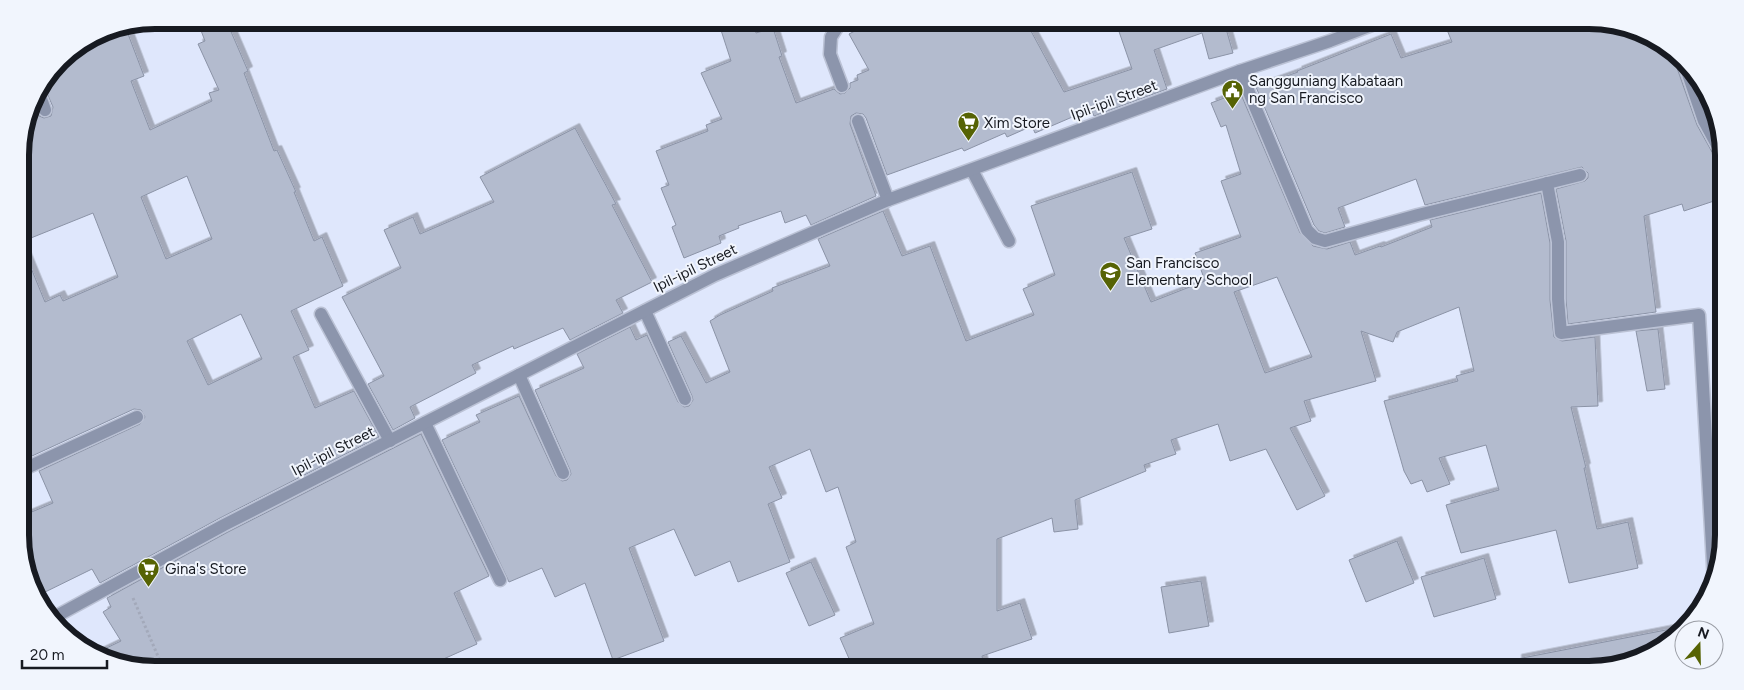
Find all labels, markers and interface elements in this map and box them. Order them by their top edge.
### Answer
place label: Sangguniang Kabataan ng San Francisco [1249,72,1403,107]
street label: Ipil-ipil Street [1068,76,1160,124]
public building icon: Sangguniang Kabataan ng San Francisco [1221,78,1245,109]
supermarket icon: Xim Store [956,111,980,142]
place label: Xim Store [984,114,1050,132]
street label: Ipil-ipil Street [650,240,740,296]
place label: San Francisco Elementary School [1126,254,1252,289]
school or university icon: San Francisco Elementary School [1098,260,1122,291]
street label: Ipil-ipil Street [288,422,378,480]
supermarket icon: Gina's Store [137,557,161,588]
place label: Gina's Store [165,560,246,578]
north arrow [1674,620,1724,670]
text: N [1695,623,1711,643]
scale bar [22,638,108,670]
text: 20 m [30,646,64,664]

